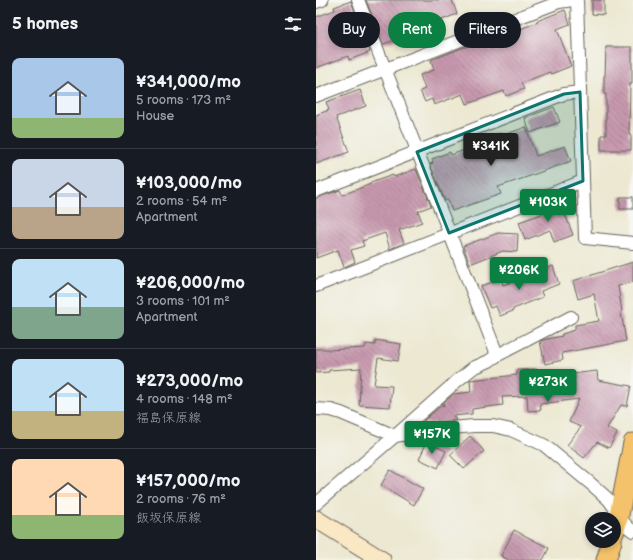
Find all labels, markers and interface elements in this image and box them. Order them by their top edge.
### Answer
chip: Buy [328,12,380,48]
chip: Rent [388,12,446,48]
chip: Filters [454,12,521,48]
icon: filters [282,13,304,35]
text: 5 homes [12,14,78,34]
text: ¥341,000/mo [136,72,241,92]
icon: home [44,74,92,122]
text: 5 rooms · 173 m² [136,92,231,108]
text: House [136,108,174,124]
pin: ¥341K [463,133,519,167]
text: ¥341K [472,138,510,154]
text: ¥103,000/mo [136,173,242,193]
icon: home [44,175,92,223]
pin: ¥103K [520,189,576,223]
text: 2 rooms · 54 m² [136,193,227,209]
text: ¥103K [529,194,567,210]
text: Apartment [136,209,197,225]
pin: ¥206K [491,257,547,291]
text: ¥206K [499,262,539,278]
text: ¥206,000/mo [136,273,245,293]
icon: home [44,275,92,323]
text: 3 rooms · 101 m² [136,293,230,309]
text: Apartment [136,309,197,325]
pin: ¥273K [520,369,576,403]
text: ¥273,000/mo [136,371,243,391]
text: ¥273K [528,374,568,390]
icon: home [44,375,92,423]
text: 4 rooms · 148 m² [136,391,233,407]
text: 福島保原線 [136,410,201,426]
pin: ¥157K [404,421,460,455]
text: ¥157K [414,426,451,442]
text: ¥157,000/mo [136,471,241,491]
icon: home [44,475,92,523]
text: 2 rooms · 76 m² [136,491,226,507]
text: 飯坂保原線 [136,510,201,526]
map controls [585,512,621,548]
button: layers [585,512,621,548]

